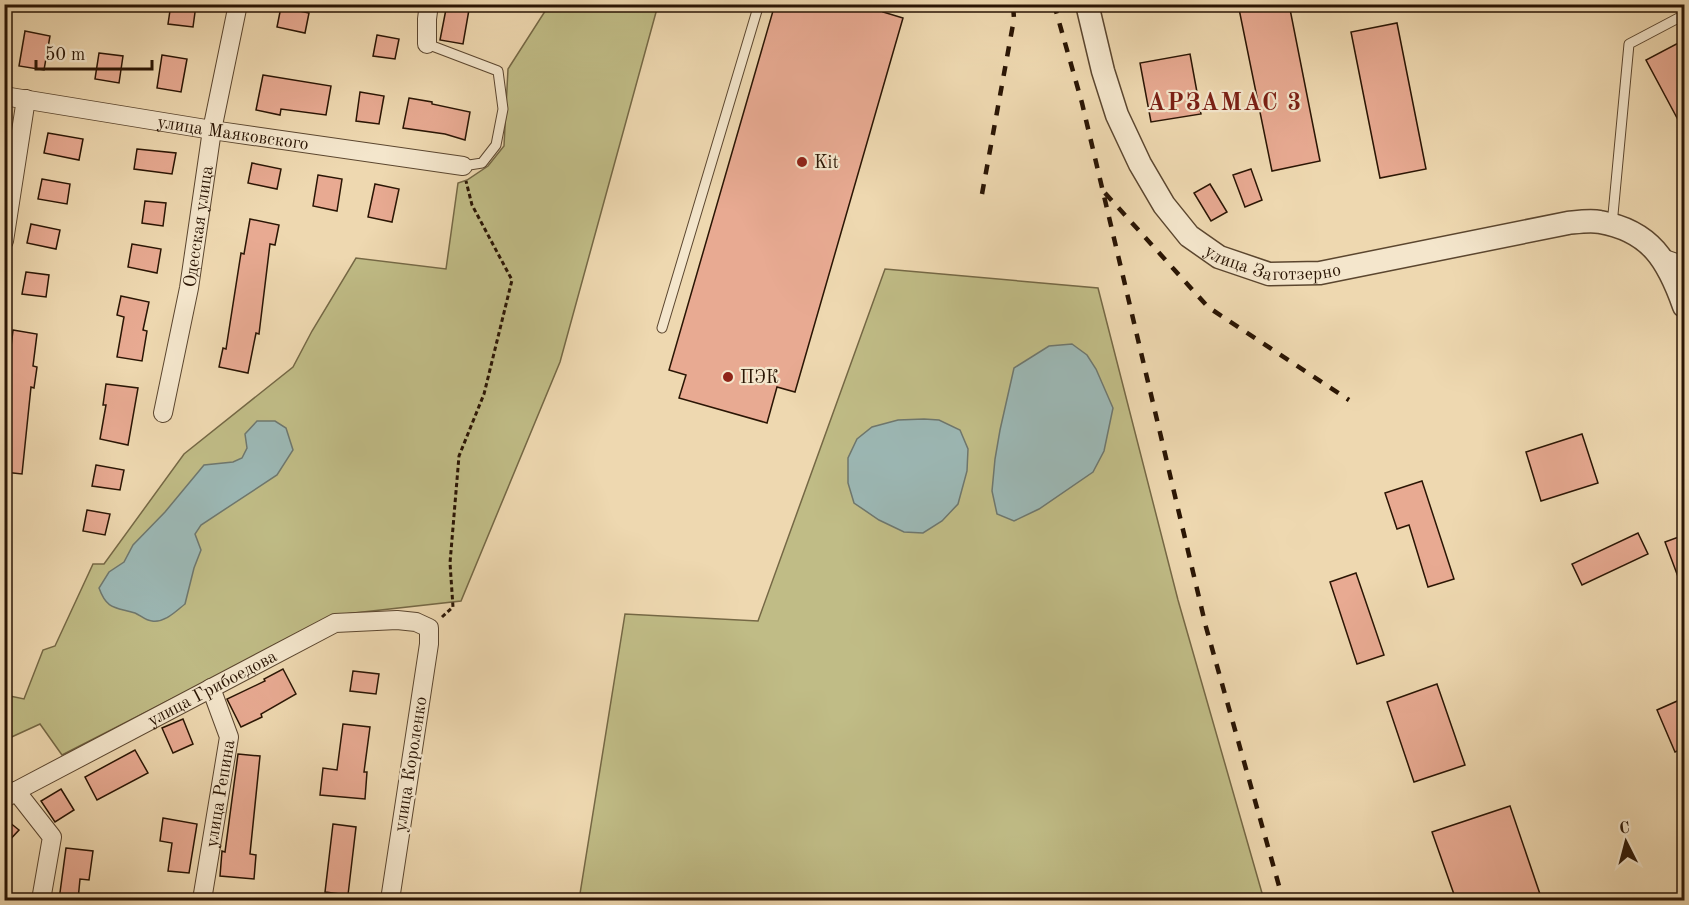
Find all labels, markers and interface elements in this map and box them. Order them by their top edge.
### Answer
scale bar [36,33,152,71]
text: 50 m [45,46,85,64]
district label: АРЗАМАС 3 [1147,92,1303,116]
street label: улица Маяковского [156,113,310,154]
place label: Kit [814,154,839,172]
marker: Kit [795,155,809,169]
street label: Одесская улица [181,164,217,289]
street label: улица Заготзерно [1201,242,1343,285]
place label: ПЭК [740,369,779,387]
marker: ПЭК [721,370,735,384]
street label: улица Грибоедова [145,647,280,730]
street label: улица Короленко [391,695,431,833]
street label: улица Репина [203,738,238,849]
north arrow [1596,812,1656,872]
text: С [1619,821,1631,838]

